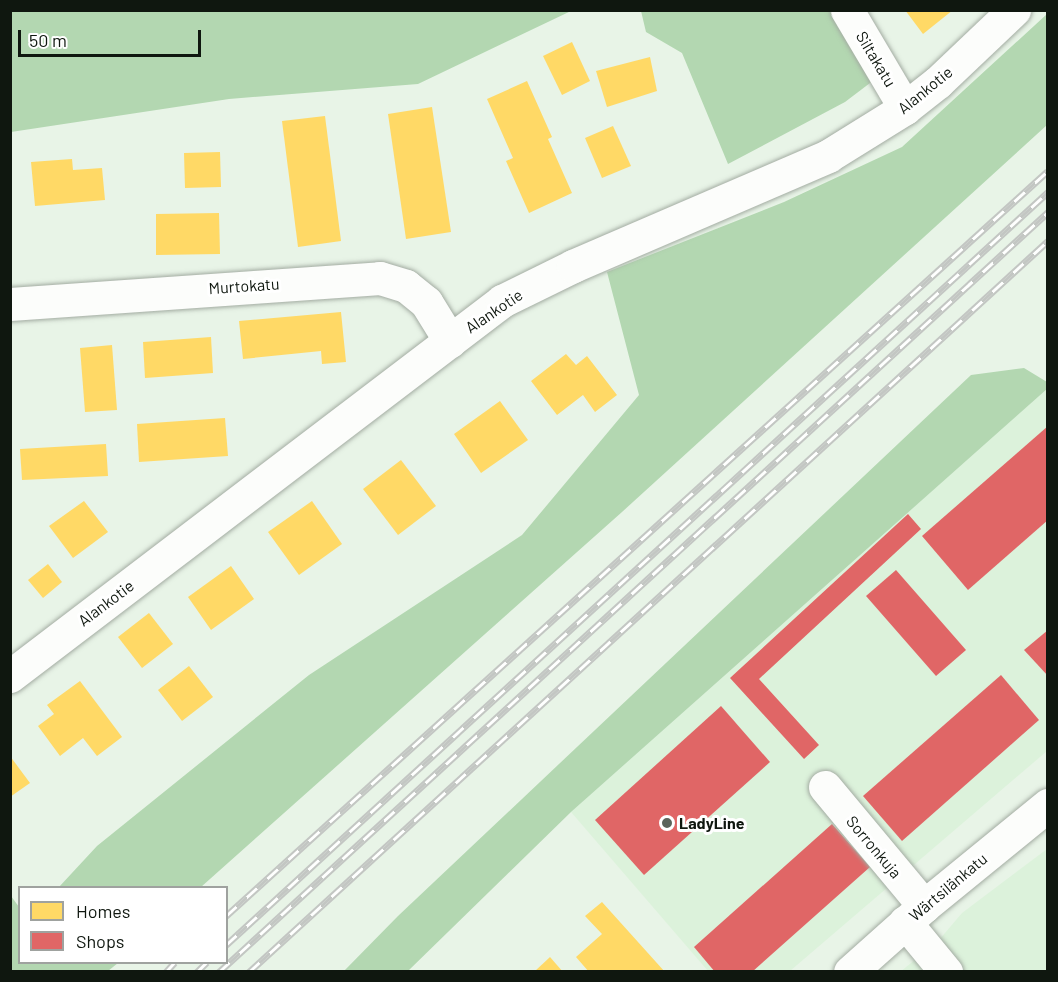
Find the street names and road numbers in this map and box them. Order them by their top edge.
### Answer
street label: Siltakatu [852,28,900,90]
street label: Alankotie [894,62,956,118]
street label: Murtokatu [208,274,280,298]
street label: Alankotie [462,285,526,337]
street label: Alankotie [74,576,138,630]
street label: Sorronkuja [842,812,906,882]
street label: Wärtsilänkatu [905,849,991,925]

